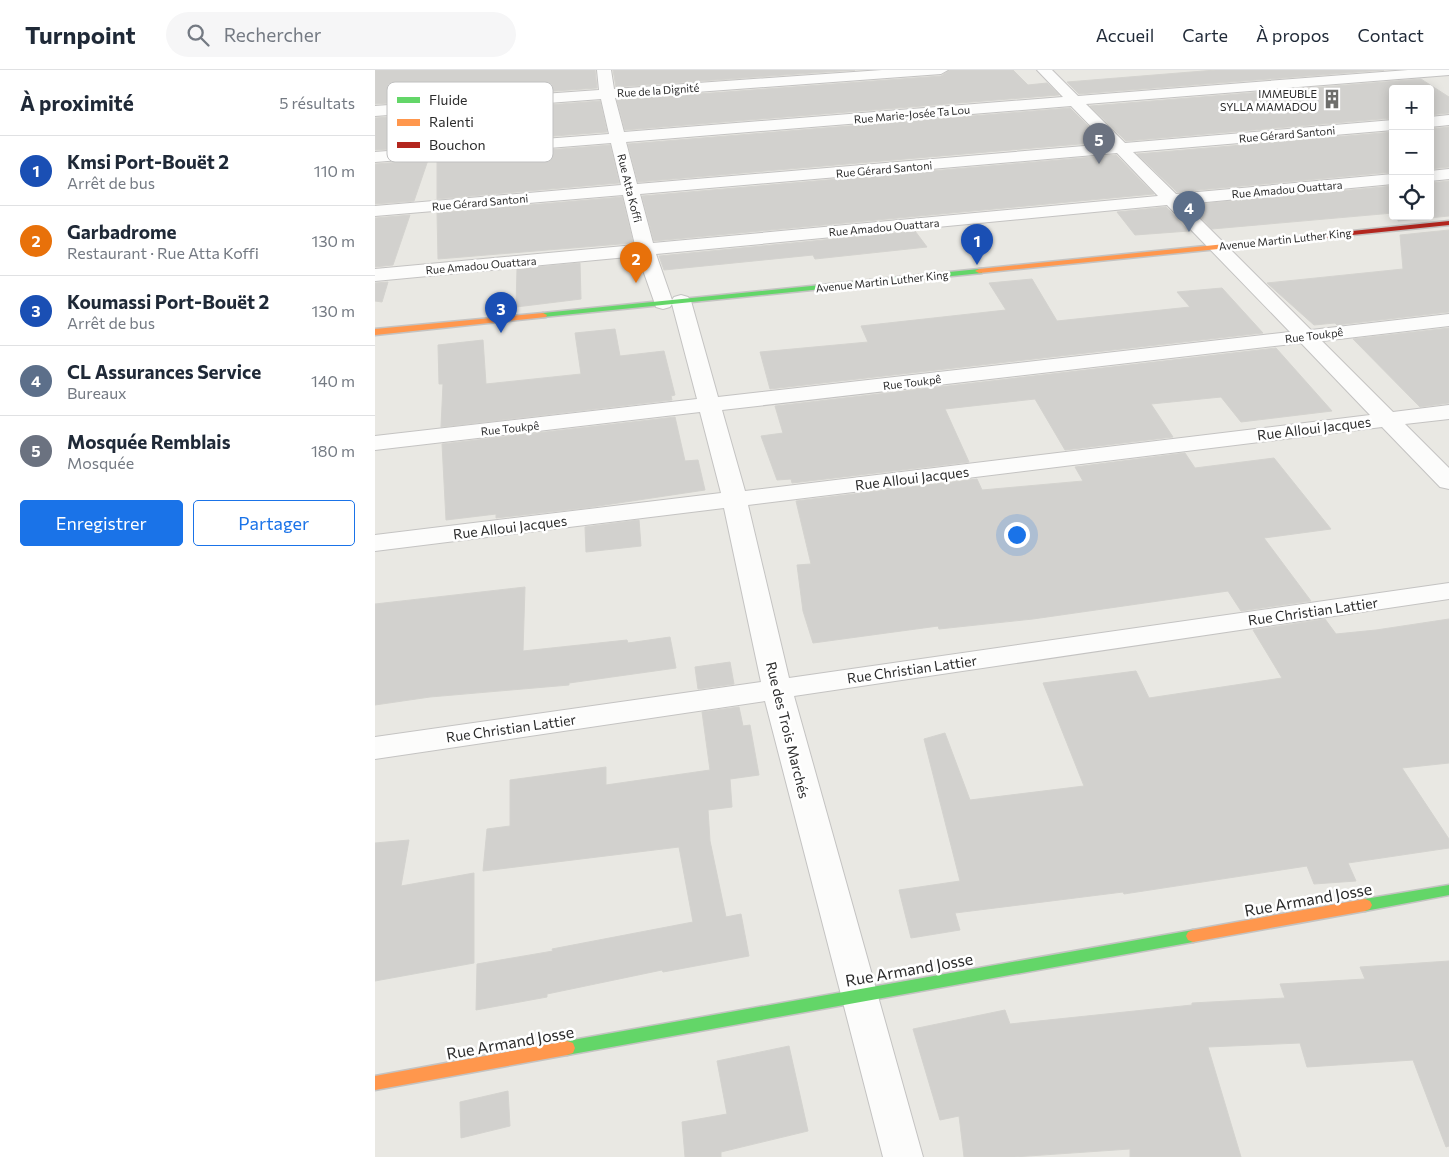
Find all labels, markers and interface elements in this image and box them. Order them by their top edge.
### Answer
search box [166,12,516,57]
text: Turnpoint [25,20,136,49]
icon: search [184,21,212,49]
text: Rechercher [224,23,321,46]
text: Accueil [1096,24,1154,46]
text: Carte [1182,24,1228,46]
text: À propos [1256,24,1330,46]
text: Contact [1358,24,1424,46]
street label: Rue de la Dignité [616,81,700,99]
legend [387,82,553,162]
map controls [1389,85,1434,220]
button: + [1389,85,1434,130]
place label: IMMEUBLE SYLLA MAMADOU [1220,87,1317,113]
building icon: IMMEUBLE SYLLA MAMADOU [1321,88,1343,110]
text: À proximité [20,90,134,115]
text: Fluide [429,91,467,108]
text: 5 résultats [279,93,355,112]
street label: Rue Marie-Josée Ta Lou [853,102,971,127]
text: Ralenti [429,113,474,130]
pin: 5 [1083,123,1115,164]
street label: Rue Gérard Santoni [1238,123,1336,145]
button: − [1389,130,1434,175]
text: Bouchon [429,136,486,153]
text: Kmsi Port-Bouët 2 [67,150,229,173]
street label: Rue Atta Koffi [615,152,645,224]
street label: Rue Gérard Santoni [835,158,933,180]
text: 1 [32,161,40,180]
text: 110 m [314,161,355,180]
text: Arrêt de bus [67,173,155,192]
button: locate [1389,175,1434,220]
street label: Rue Amadou Ouattara [1231,178,1343,200]
street label: Rue Gérard Santoni [431,191,529,213]
pin: 4 [1173,191,1205,232]
street label: Rue Amadou Ouattara [828,216,940,238]
text: Garbadrome [67,220,177,243]
pin: 1 [961,224,993,265]
street label: Avenue Martin Luther King [1218,226,1352,252]
text: 2 [31,231,41,250]
text: 130 m [312,231,355,250]
pin: 2 [620,242,652,283]
text: Restaurant · Rue Atta Koffi [67,243,259,262]
street label: Rue Amadou Ouattara [425,254,537,276]
street label: Avenue Martin Luther King [815,268,949,294]
text: Koumassi Port-Bouët 2 [67,290,269,313]
pin: 3 [485,292,517,333]
text: 3 [31,301,41,320]
text: 130 m [312,301,355,320]
text: Arrêt de bus [67,313,155,332]
street label: Rue Toukpê [1284,325,1344,345]
text: CL Assurances Service [67,360,261,383]
text: 4 [31,371,41,390]
text: 140 m [311,371,355,390]
street label: Rue Toukpê [882,372,942,392]
text: Bureaux [67,383,127,402]
street label: Rue Alloui Jacques [1256,413,1372,443]
street label: Rue Toukpê [480,418,540,438]
text: Mosquée Remblais [67,430,231,453]
text: 5 [31,441,41,460]
text: 180 m [311,441,355,460]
text: Mosquée [67,453,134,472]
street label: Rue Alloui Jacques [854,463,970,493]
button: Enregistrer [20,500,183,546]
button: Partager [193,500,355,546]
street label: Rue Alloui Jacques [452,512,568,542]
your location [1004,522,1030,548]
street label: Rue Christian Lattier [1247,593,1379,629]
street label: Rue Christian Lattier [846,651,978,687]
street label: Rue des Trois Marchés [763,660,813,800]
street label: Rue Christian Lattier [445,710,577,746]
street label: Rue Armand Josse [1243,878,1373,920]
street label: Rue Armand Josse [844,948,974,990]
street label: Rue Armand Josse [445,1021,575,1063]

